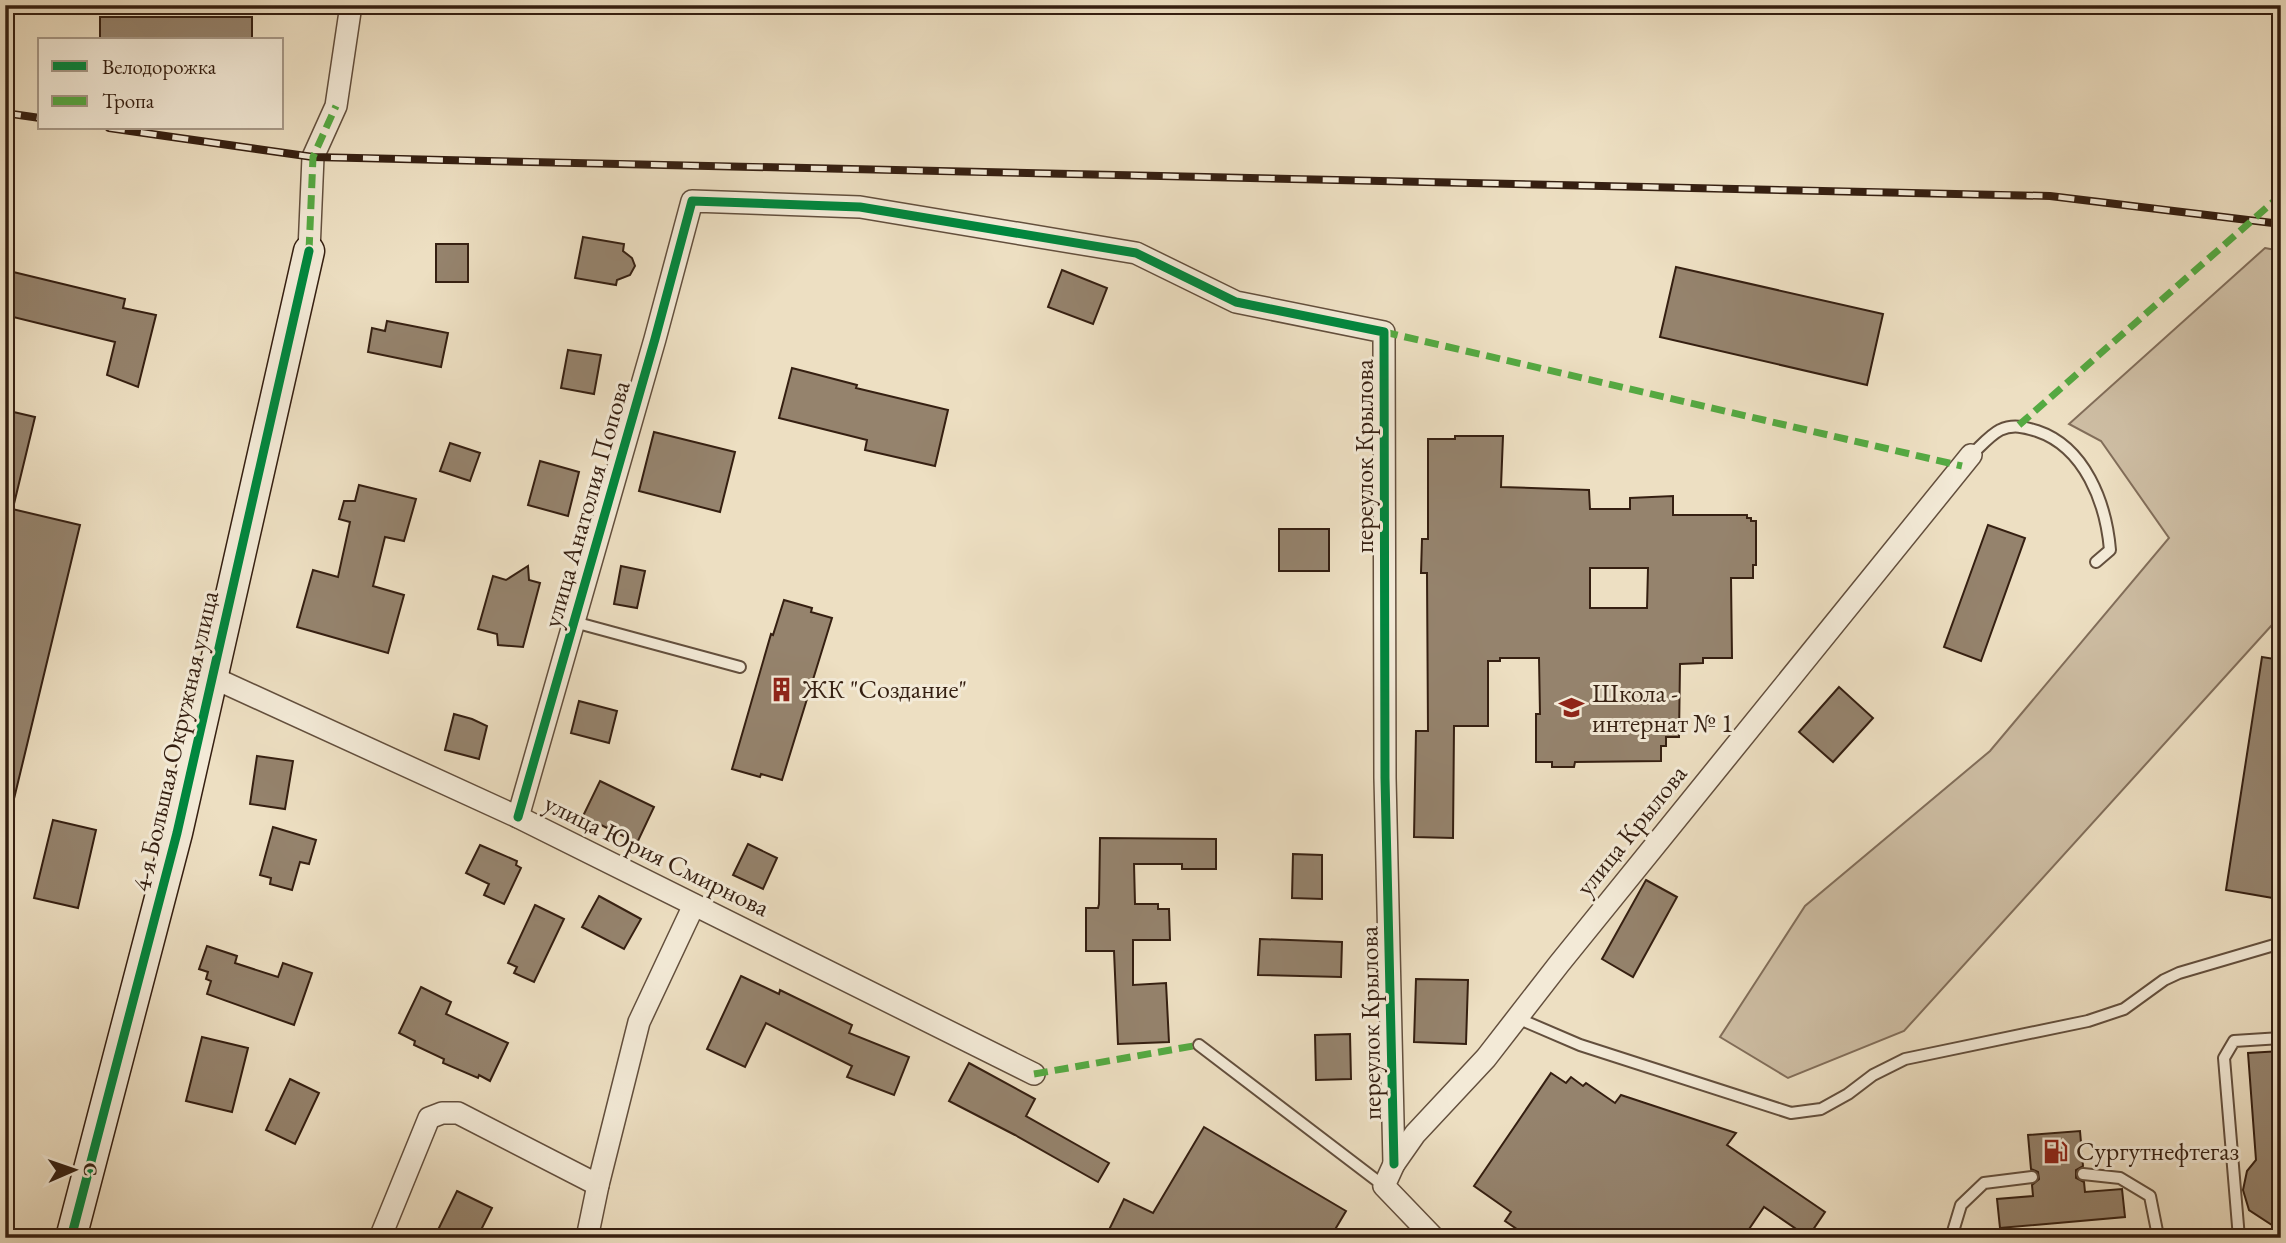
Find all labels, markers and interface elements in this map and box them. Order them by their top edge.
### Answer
legend [38,38,284,130]
text: Велодорожка [102,53,217,80]
text: Тропа [102,87,155,114]
street label: переулок Крылова [1347,358,1381,553]
street label: улица Анатолия Попова [534,376,638,631]
street label: 4-я Большая Окружная улица [124,587,226,895]
place label: ЖК "Создание" [801,672,967,706]
building icon: ЖК "Создание" [768,675,796,703]
place label: Школа - интернат № 1 [1592,676,1734,740]
school or university icon: Школа - интернат № 1 [1558,694,1586,722]
street label: улица Крылова [1568,757,1695,903]
street label: улица Юрия Смирнова [539,786,776,925]
street label: переулок Крылова [1351,925,1389,1120]
north arrow [38,1134,108,1204]
place label: Сургутнефтегаз [2076,1134,2239,1168]
fuel station icon: Сургутнефтегаз [2042,1137,2070,1165]
text: С [78,1162,103,1177]

